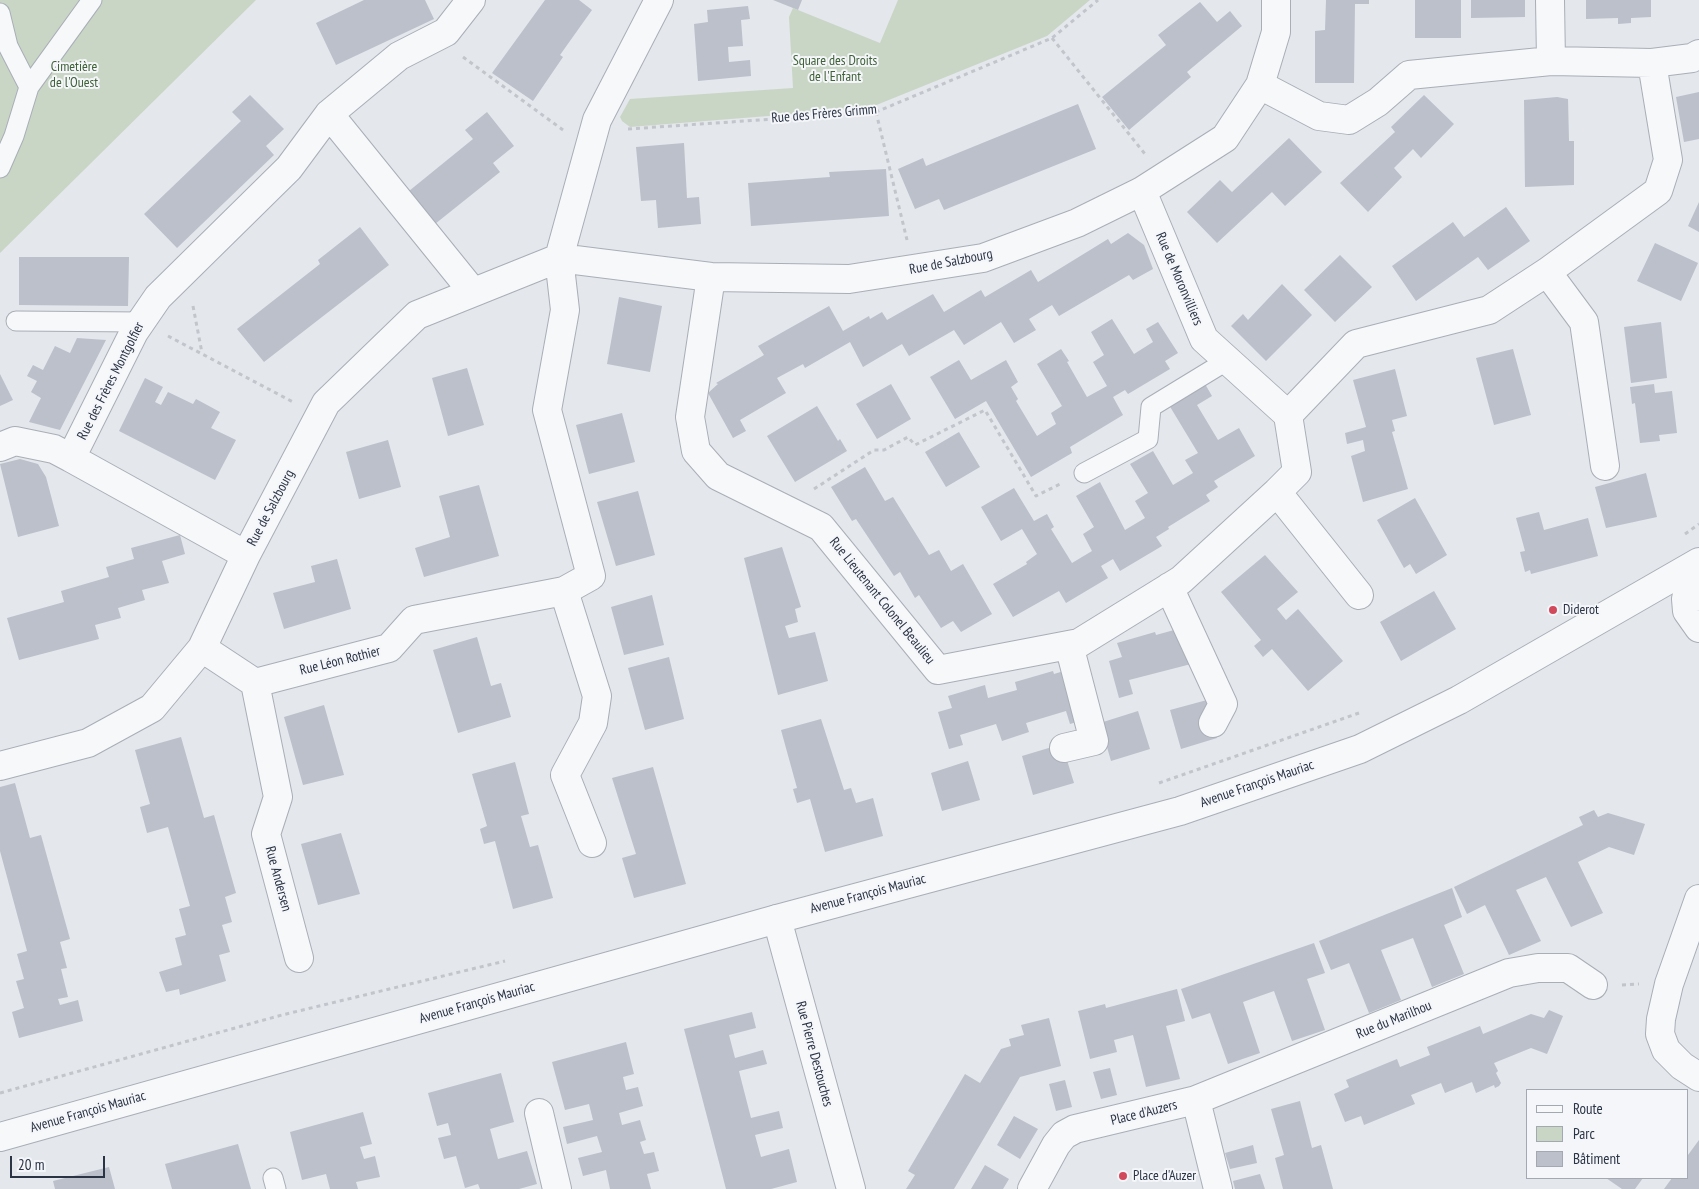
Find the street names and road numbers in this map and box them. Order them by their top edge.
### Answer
street label: Rue des Frères Grimm [771,101,877,127]
street label: Rue de Moronvilliers [1152,230,1206,328]
street label: Rue de Salzbourg [908,246,994,278]
street label: Rue des Frères Montgolfier [74,319,148,443]
street label: Rue de Salzbourg [244,467,298,549]
street label: Rue Lieutenant Colonel Beaulieu [826,534,938,668]
street label: Rue Léon Rothier [298,643,382,679]
street label: Avenue François Mauriac [1198,757,1316,811]
street label: Rue Andersen [261,845,295,913]
street label: Avenue François Mauriac [808,870,928,918]
street label: Avenue François Mauriac [417,978,537,1028]
street label: Rue du Marilhou [1354,997,1434,1043]
street label: Rue Pierre Destouches [792,999,836,1109]
street label: Avenue François Mauriac [28,1087,148,1137]
street label: Place d'Auzers [1109,1097,1179,1129]

